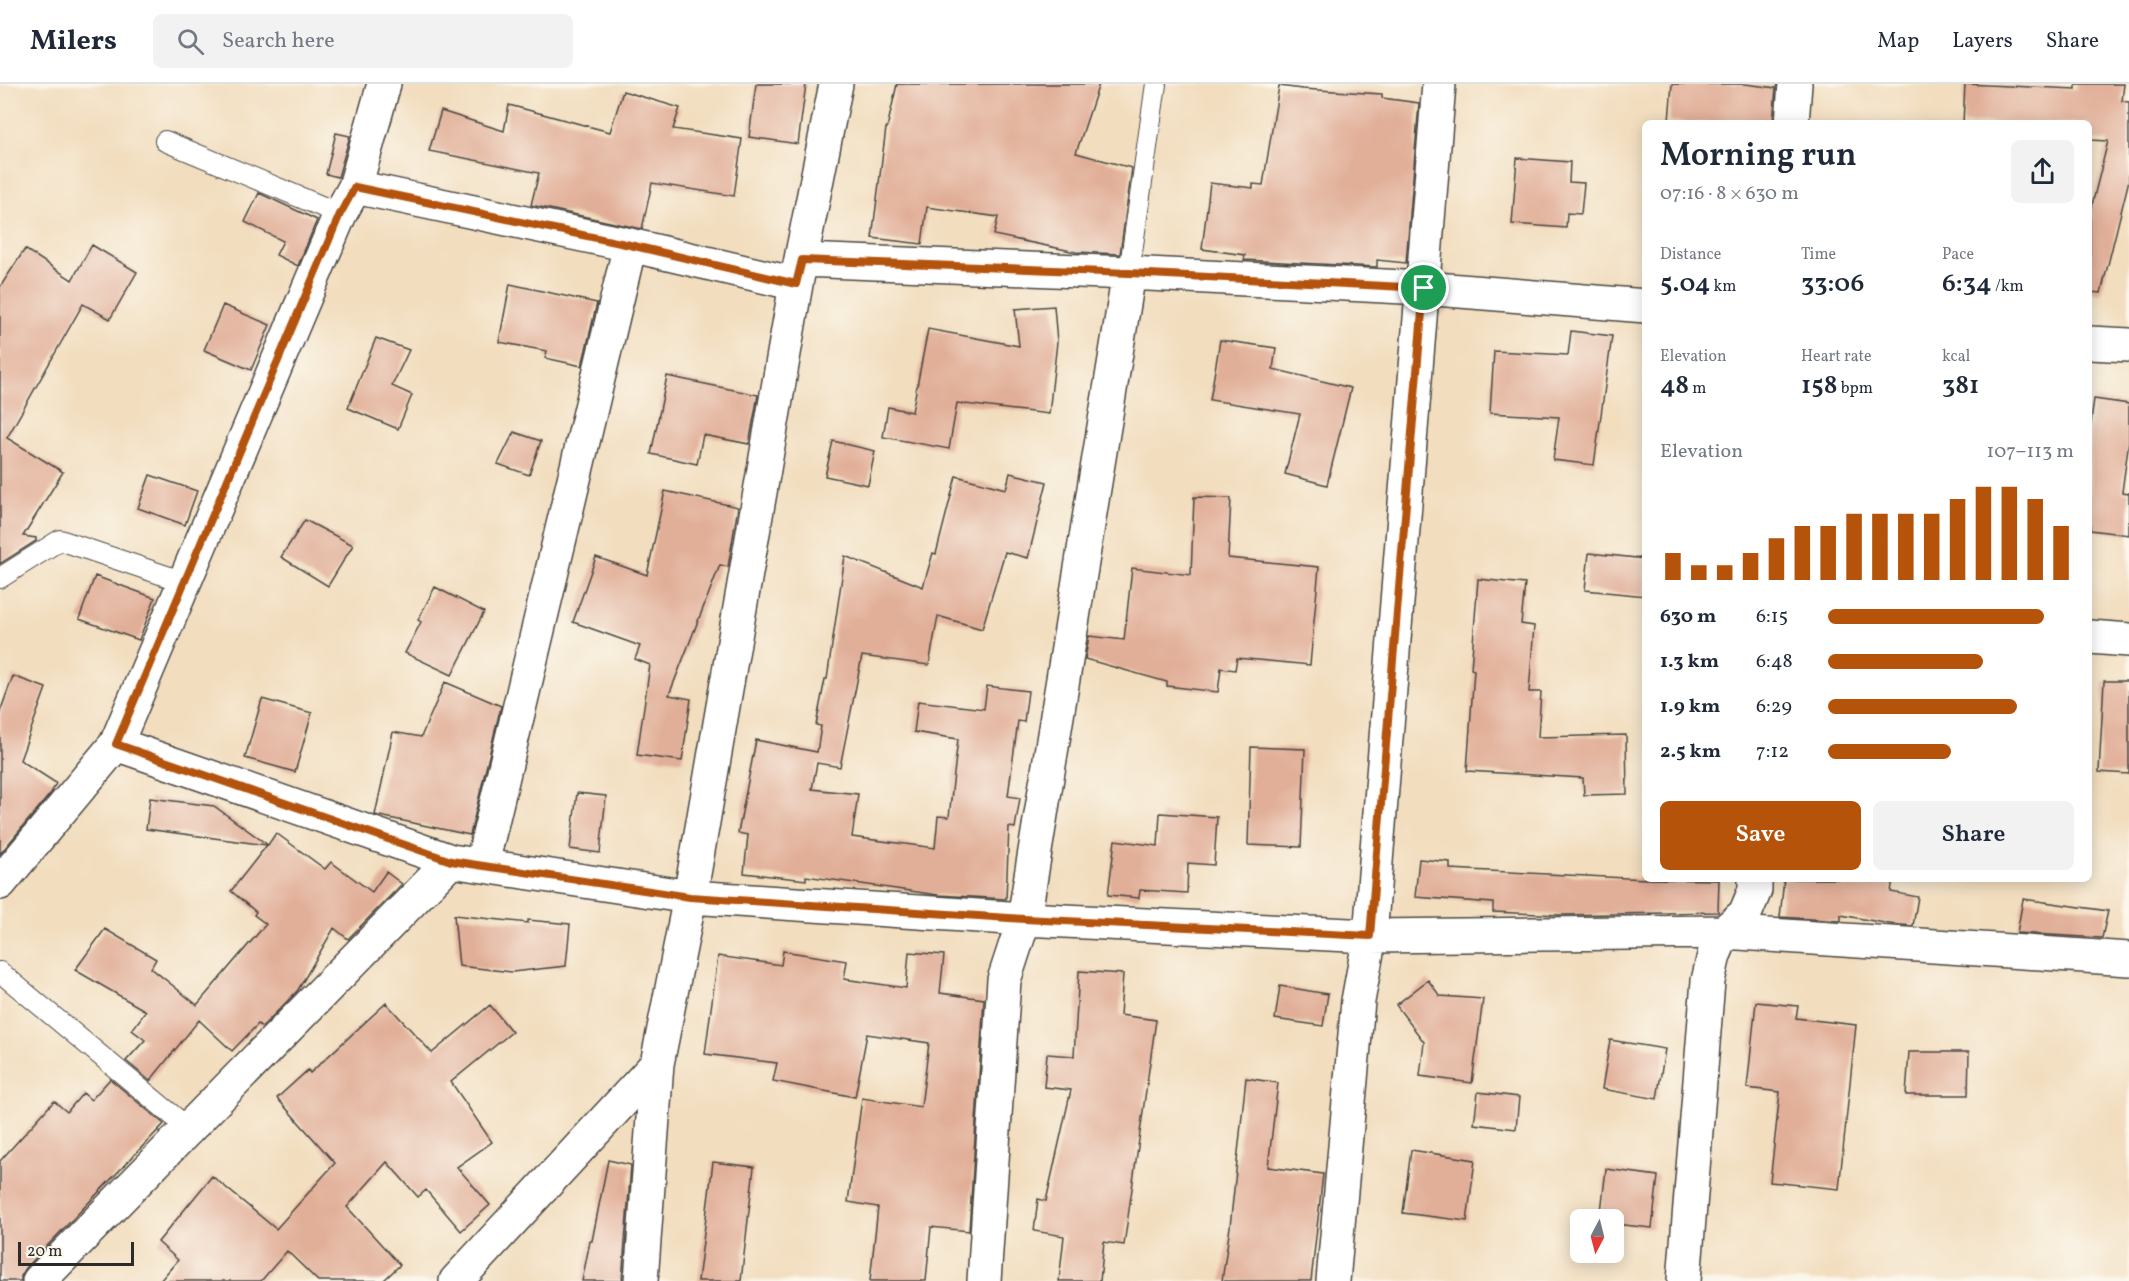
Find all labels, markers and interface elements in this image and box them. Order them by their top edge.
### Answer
search box [153,14,573,68]
text: Milers [30,22,117,61]
icon: search [174,25,207,58]
text: Search here [222,26,335,57]
text: Map [1877,27,1919,56]
text: Layers [1952,27,2013,56]
text: Share [2046,27,2099,56]
text: Morning run [1660,134,1857,180]
button: share [2011,140,2074,203]
text: 07:16 · 8 × 630 m [1660,180,1799,208]
text: Distance [1660,244,1721,266]
text: Time [1801,244,1836,266]
text: Pace [1942,244,1974,266]
pin [1398,262,1449,313]
text: 5.04 [1660,266,1710,302]
text: 33:06 [1801,266,1864,302]
text: 6:34 [1942,266,1992,302]
icon: arrive [1407,271,1440,304]
text: km [1710,276,1737,298]
text: /km [1992,276,2024,298]
text: Elevation [1660,346,1727,368]
text: Heart rate [1801,346,1872,368]
text: kcal [1942,346,1970,368]
text: 48 [1660,368,1689,404]
text: 158 [1801,368,1838,404]
text: 381 [1942,368,1979,404]
text: m [1689,378,1707,400]
text: bpm [1838,378,1873,400]
text: Elevation [1660,438,1743,466]
text: 107–113 m [1987,438,2074,466]
text: 630 m [1660,603,1716,631]
text: 6:15 [1756,603,1788,631]
text: 1.3 km [1660,648,1719,676]
text: 6:48 [1756,648,1793,676]
text: 1.9 km [1660,693,1720,721]
text: 6:29 [1756,693,1792,721]
text: 2.5 km [1660,738,1721,766]
text: 7:12 [1756,738,1789,766]
button: Save [1660,801,1861,870]
button: Share [1873,801,2074,870]
north arrow [1570,1209,1624,1263]
map controls [1570,1209,1624,1263]
scale bar [18,1239,134,1266]
text: 20 m [27,1241,62,1263]

